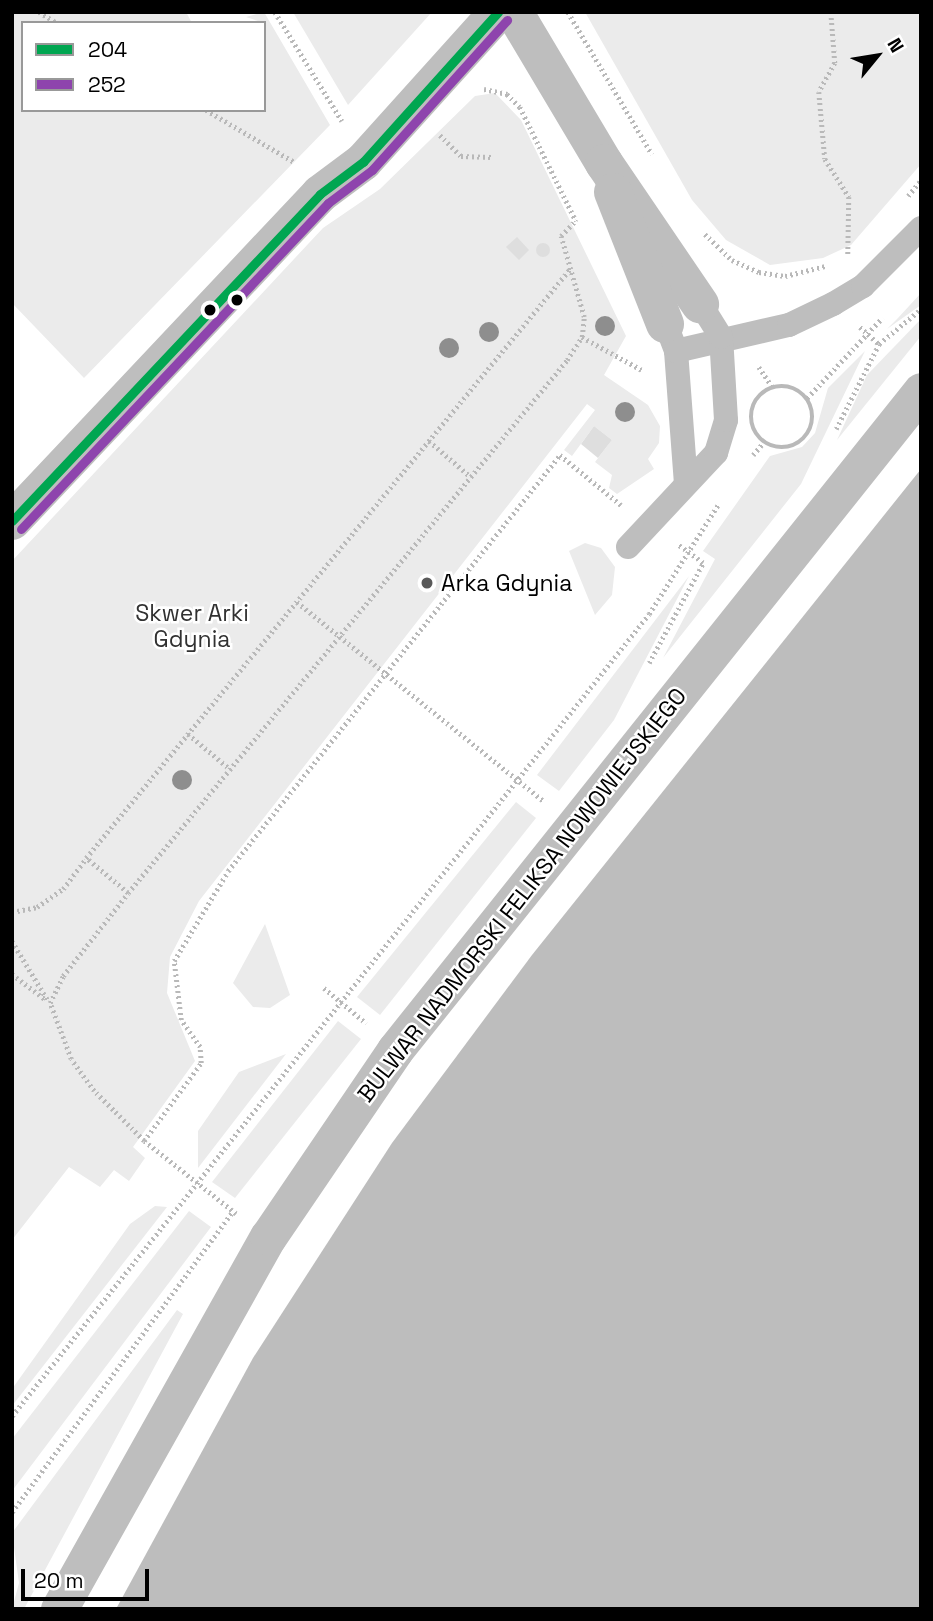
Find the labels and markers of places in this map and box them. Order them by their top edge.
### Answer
unlabelled marker [230,293,244,307]
unlabelled marker [203,303,217,317]
place label: Arka Gdynia [441,569,572,597]
marker: Arka Gdynia [419,575,435,591]

